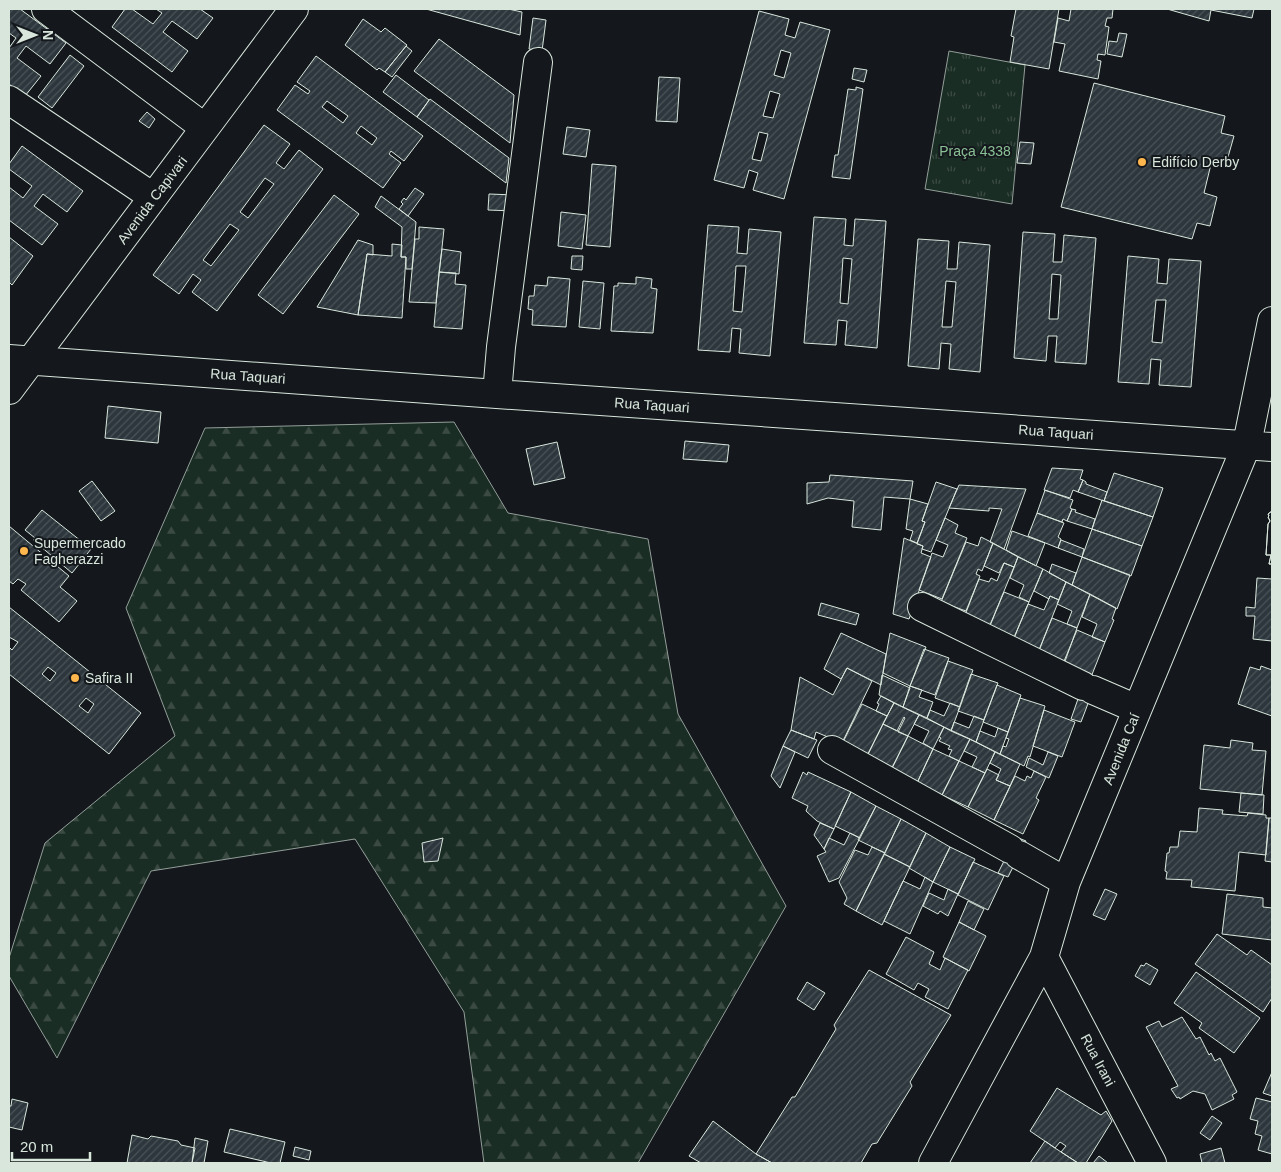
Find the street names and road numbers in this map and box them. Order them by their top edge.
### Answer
street label: Avenida Capivari [114,153,190,247]
street label: Rua Taquari [210,365,286,387]
street label: Rua Taquari [614,394,690,416]
street label: Rua Taquari [1018,421,1094,443]
street label: Avenida Caí [1099,711,1143,787]
street label: Rua Irani [1078,1031,1118,1089]

